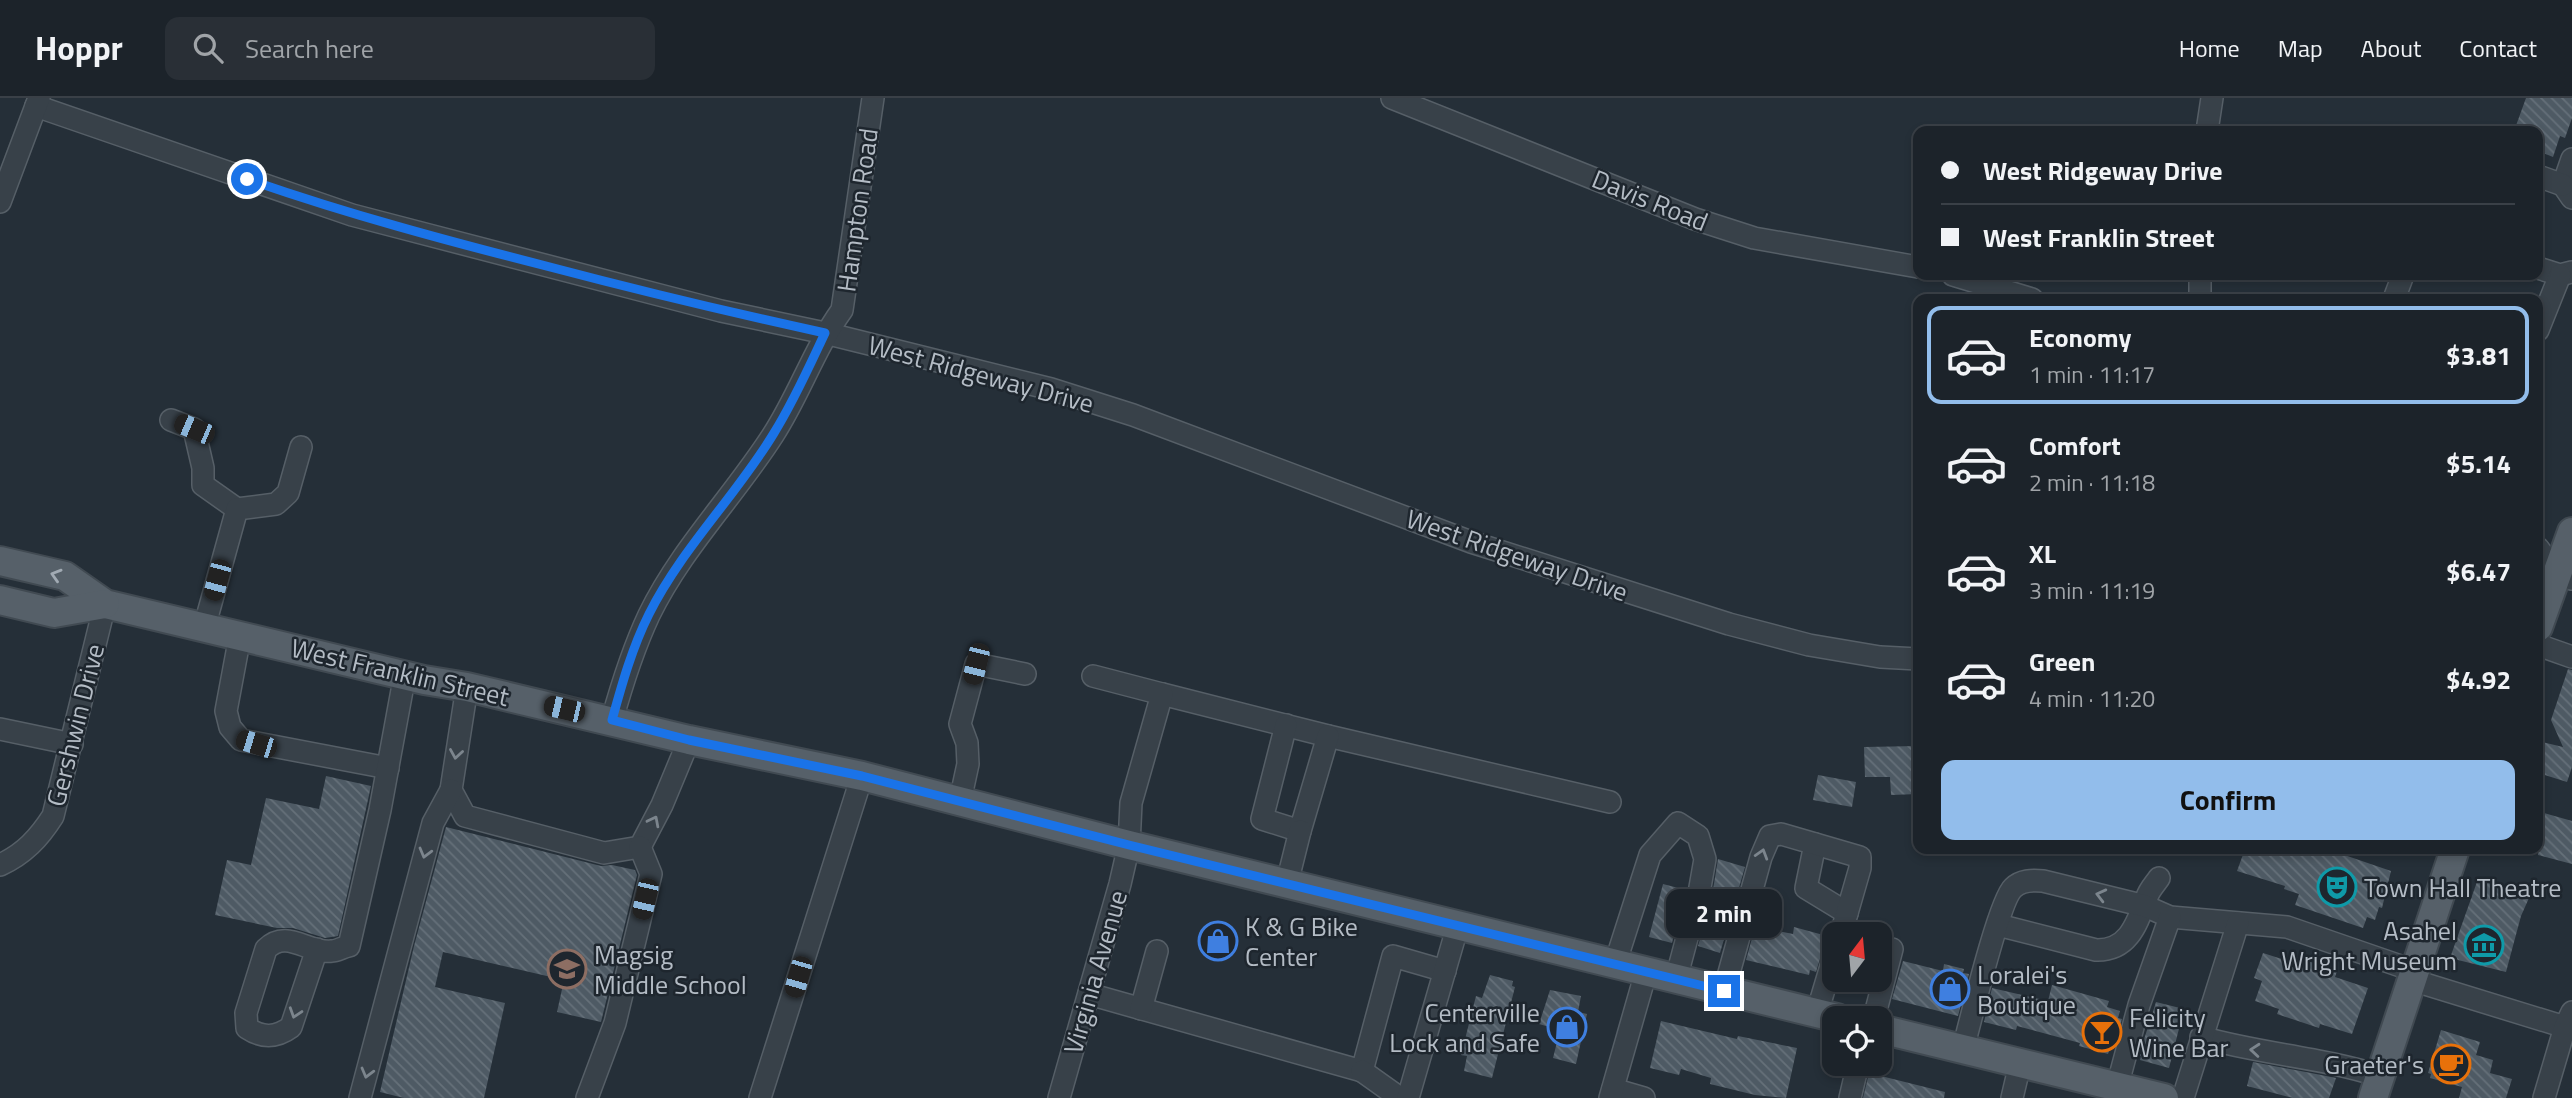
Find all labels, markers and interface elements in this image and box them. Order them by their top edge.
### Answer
search box [165,17,655,80]
text: Hoppr [35,23,123,73]
icon: search [189,29,227,67]
text: Search here [245,29,374,68]
text: Home [2179,30,2240,66]
text: Map [2278,30,2323,66]
text: About [2361,30,2421,66]
text: Contact [2459,30,2537,66]
street label: Hampton Road [826,126,888,294]
text: West Ridgeway Drive [1983,151,2223,190]
street label: Davis Road [1586,159,1714,241]
route start [231,163,263,195]
text: West Franklin Street [1983,218,2214,257]
text: Economy [2029,318,2131,357]
icon: car [1945,324,2008,387]
street label: West Ridgeway Drive [864,325,1098,423]
text: $3.81 [2446,336,2511,375]
text: 1 min · 11:17 [2029,357,2155,392]
car [171,411,218,447]
text: Comfort [2029,426,2121,465]
icon: car [1945,432,2008,495]
text: $5.14 [2446,444,2511,483]
text: 2 min · 11:18 [2029,465,2155,500]
street label: West Ridgeway Drive [1401,499,1633,611]
text: XL [2029,534,2056,573]
icon: car [1945,540,2008,603]
text: $6.47 [2446,552,2511,591]
car [202,557,233,603]
one-way arrow [50,568,62,583]
text: 3 min · 11:19 [2029,573,2155,608]
street label: West Franklin Street [287,628,513,716]
street label: Gershwin Drive [36,640,114,810]
car [961,641,992,687]
text: Green [2029,642,2095,681]
icon: car [1945,648,2008,711]
text: $4.92 [2446,660,2511,699]
text: 4 min · 11:20 [2029,681,2155,716]
car [542,694,587,724]
car [233,728,280,760]
one-way arrow [449,748,464,760]
button: Confirm [1941,760,2515,840]
one-way arrow [646,816,659,828]
one-way arrow [419,847,434,859]
one-way arrow [1754,849,1769,861]
theatre icon: Town Hall Theatre [2316,866,2358,908]
place label: Town Hall Theatre [2364,868,2562,907]
car [631,876,660,922]
street label: Virginia Avenue [1053,886,1137,1058]
one-way arrow [2095,889,2107,903]
callout: 2 min [1666,890,1782,938]
text: 2 min [1696,896,1752,931]
place label: K & G Bike Center [1245,907,1358,976]
place label: Asahel Wright Museum [2281,911,2457,980]
shop icon: K & G Bike Center [1197,920,1239,962]
north arrow [1822,922,1892,992]
map controls [1822,922,1892,1076]
museum icon: Asahel Wright Museum [2463,924,2505,966]
place label: Magsig Middle School [594,935,747,1004]
school or university icon: Magsig Middle School [546,948,588,990]
car [783,954,814,1000]
place label: Loralei's Boutique [1977,955,2076,1024]
shop icon: Loralei's Boutique [1929,968,1971,1010]
route end [1708,975,1740,1007]
place label: Centerville Lock and Safe [1389,993,1540,1062]
place label: Felicity Wine Bar [2129,998,2229,1067]
shop icon: Centerville Lock and Safe [1546,1006,1588,1048]
button: locate [1822,1006,1892,1076]
one-way arrow [289,1007,303,1019]
bar icon: Felicity Wine Bar [2081,1011,2123,1053]
one-way arrow [2249,1042,2260,1057]
cafe icon: Graeter's [2430,1043,2472,1085]
place label: Graeter's [2324,1045,2424,1084]
one-way arrow [361,1066,375,1078]

